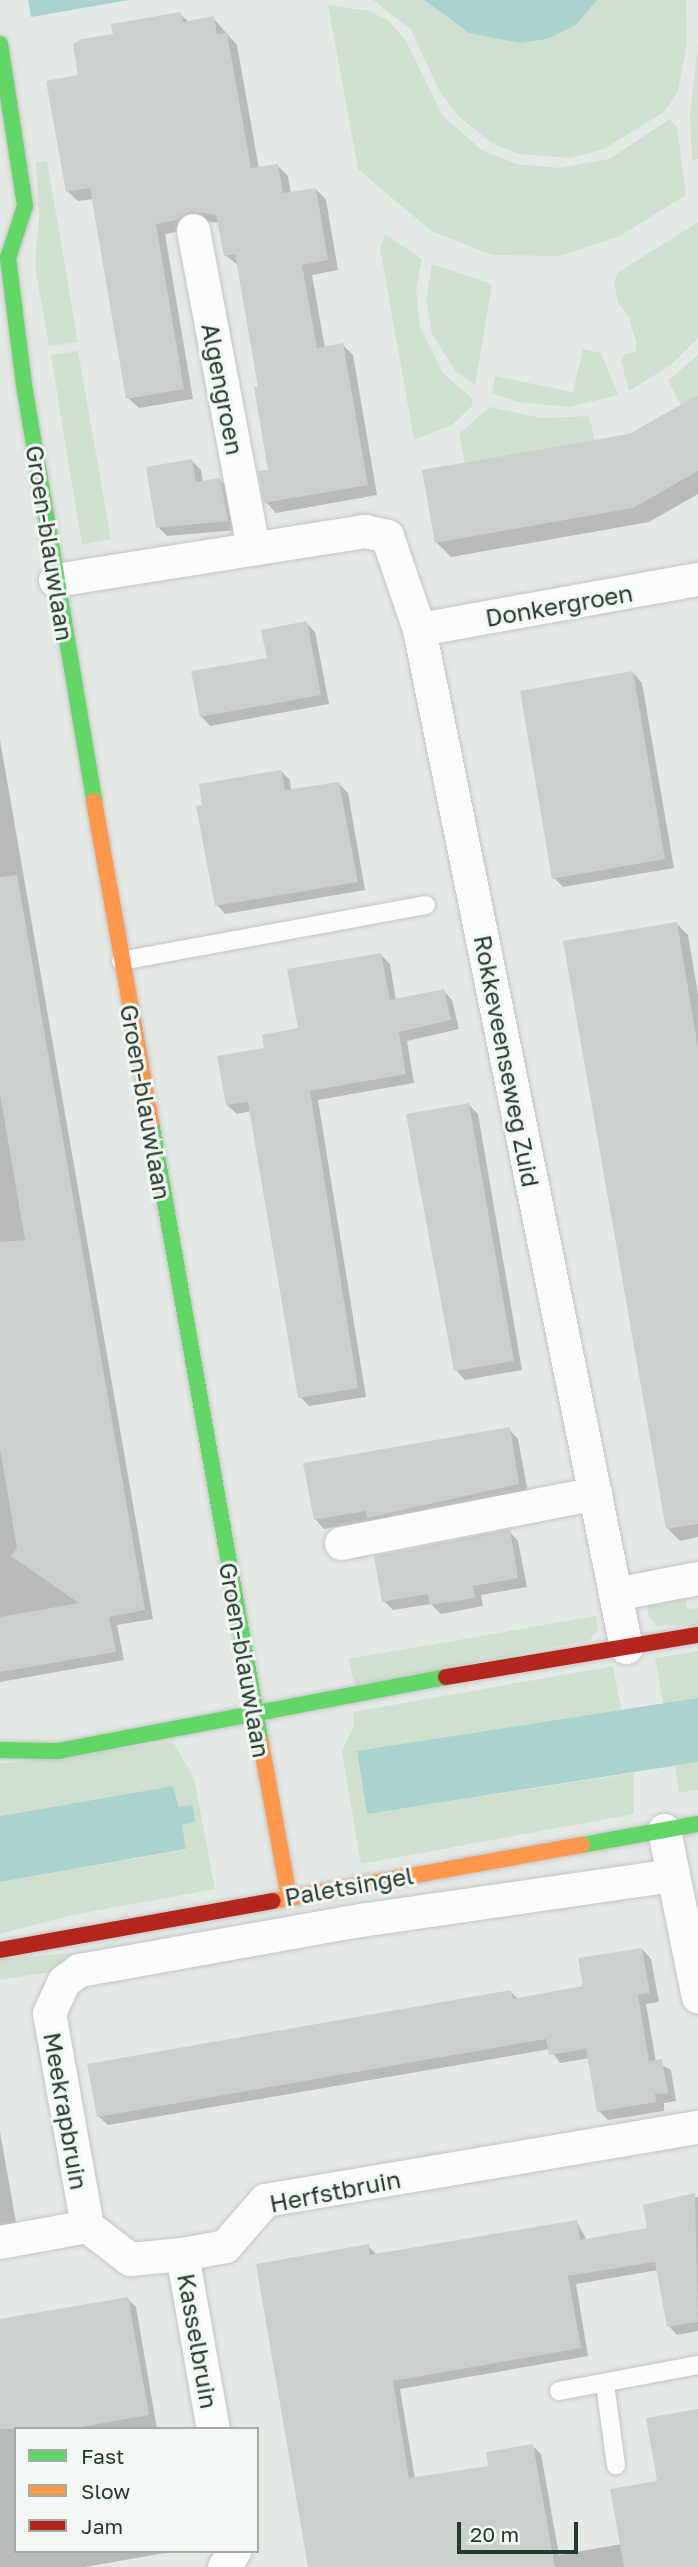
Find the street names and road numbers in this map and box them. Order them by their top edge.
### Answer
street label: Algengroen [196,321,250,457]
street label: Groen-blauwlaan [20,443,80,643]
street label: Donkergroen [483,578,635,632]
street label: Rokkeveenseweg Zuid [468,933,546,1189]
street label: Groen-blauwlaan [115,1002,177,1202]
street label: Groen-blauwlaan [214,1560,276,1760]
street label: Paletsingel [282,1861,416,1911]
street label: Meekrapbruin [38,2030,94,2192]
street label: Herfstbruin [267,2164,403,2218]
street label: Kasselbruin [172,2271,224,2411]

